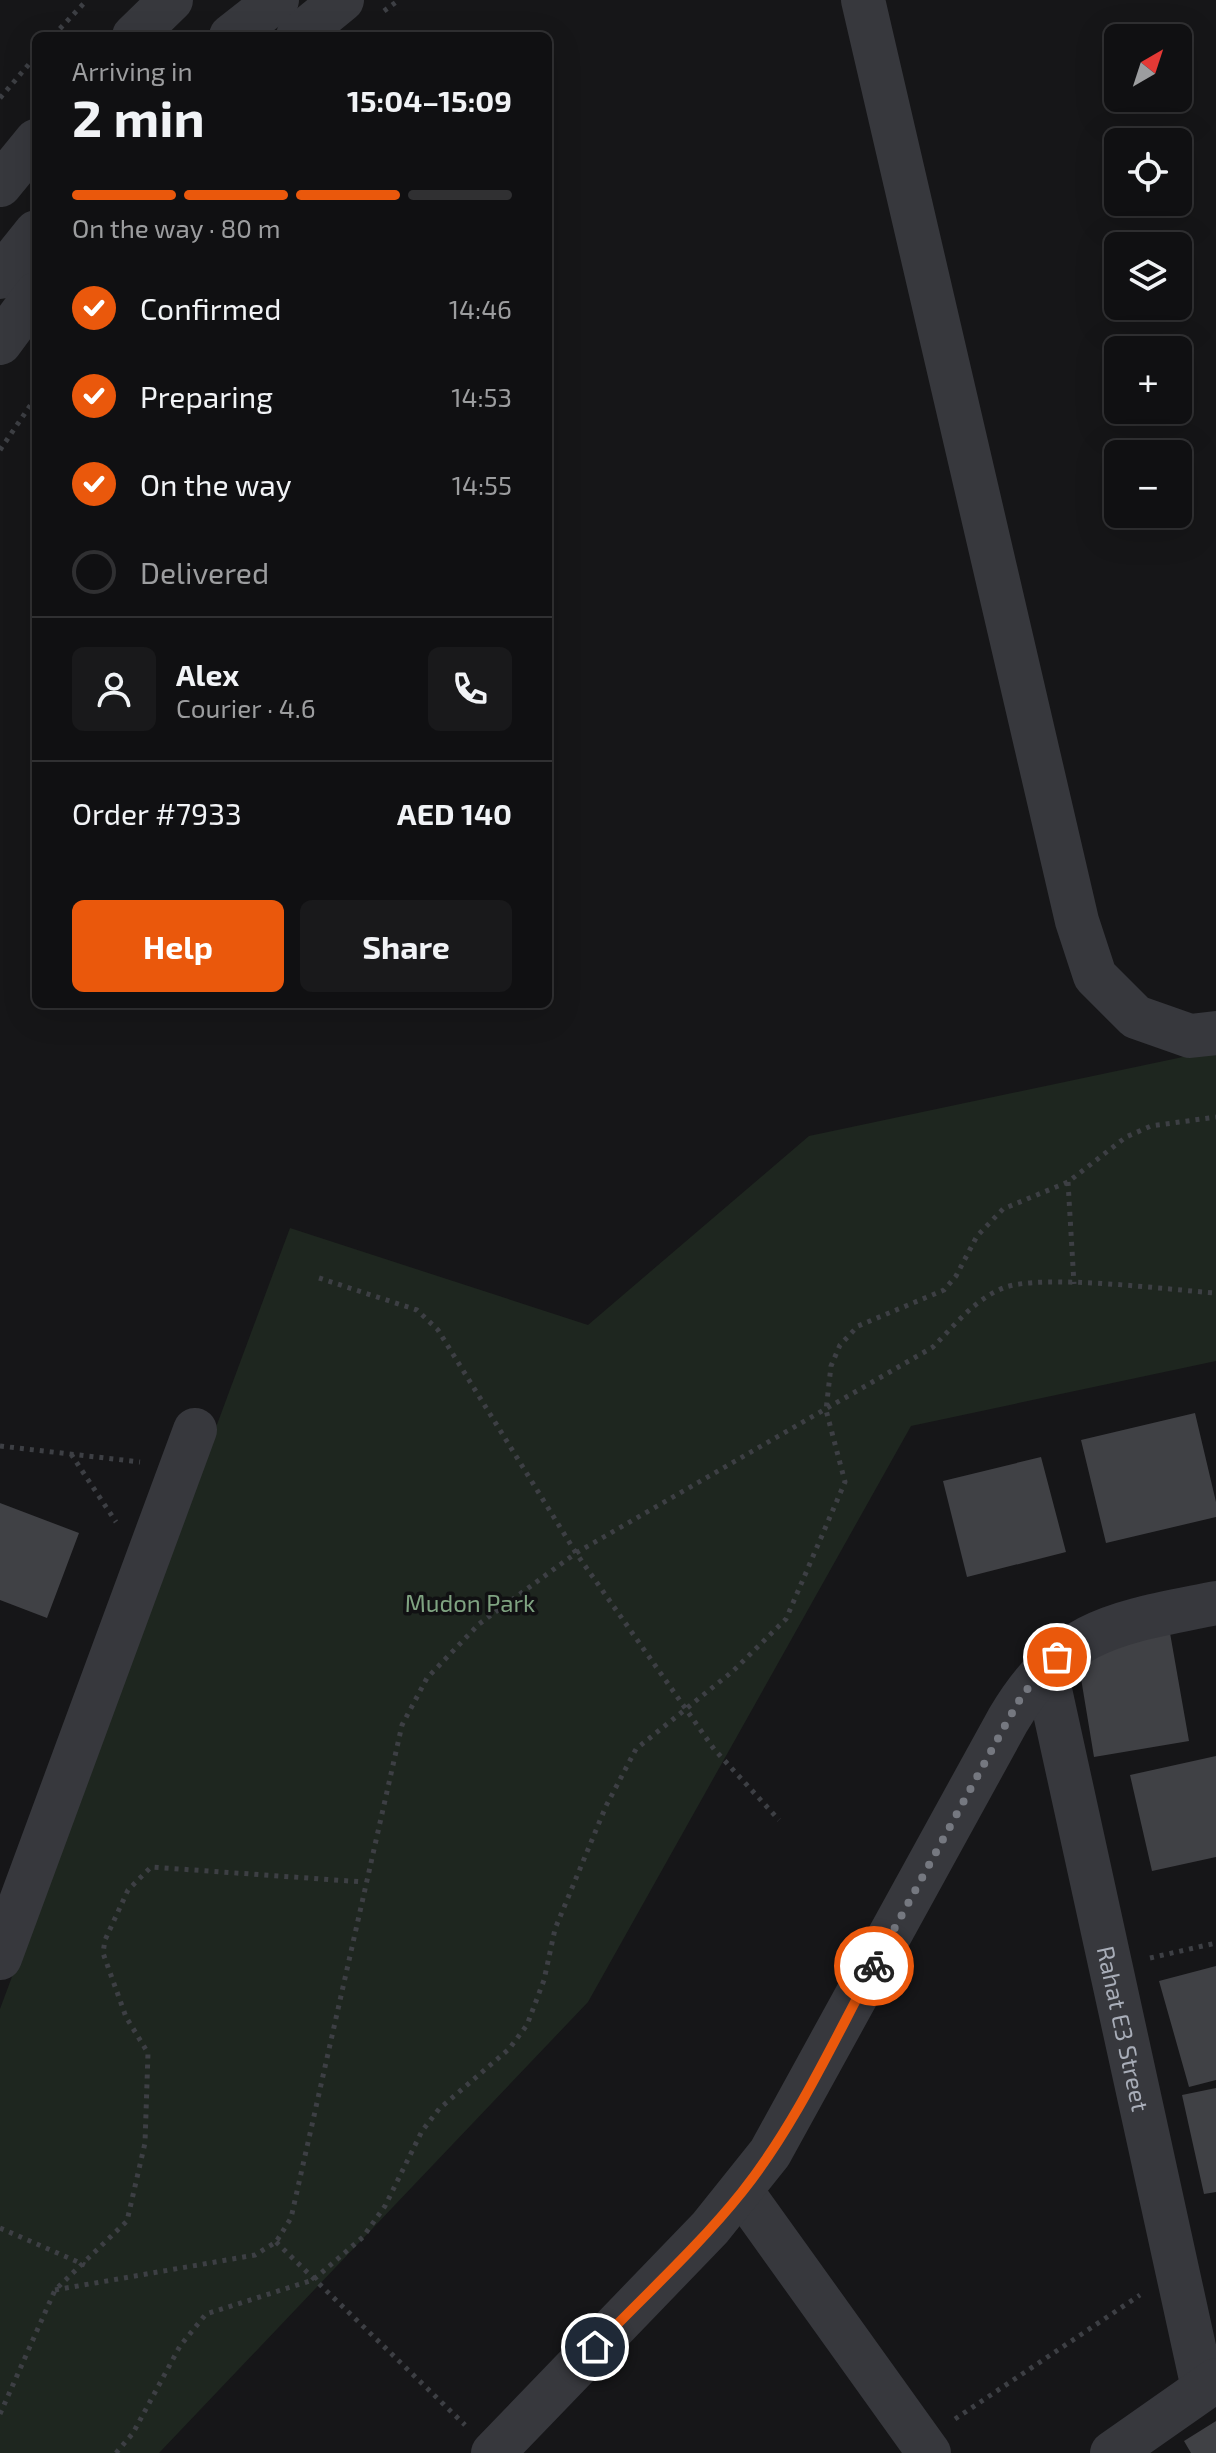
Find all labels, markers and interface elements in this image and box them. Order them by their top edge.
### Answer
north arrow [1104,24,1192,112]
map controls [1104,24,1192,528]
text: Arriving in [72,55,193,86]
text: 15:04–15:09 [347,82,512,118]
text: 2 min [72,85,205,147]
button: locate [1104,128,1192,216]
text: On the way · 80 m [72,212,281,243]
button: layers [1104,232,1192,320]
icon: check [72,286,116,330]
text: Confirmed [140,290,281,326]
text: 14:46 [449,293,512,324]
button: + [1104,336,1192,424]
icon: check [72,374,116,418]
text: Preparing [140,378,273,414]
text: 14:53 [451,381,512,412]
button: − [1104,440,1192,528]
icon: check [72,462,116,506]
text: On the way [140,466,292,502]
text: 14:55 [452,469,512,500]
text: Delivered [140,554,269,590]
button: person [72,647,156,731]
button: phone [428,647,512,731]
text: Alex [176,656,239,692]
text: Courier · 4.6 [176,692,316,723]
text: Order #7933 [72,795,242,831]
text: AED 140 [397,795,512,831]
button: Help [72,900,284,992]
button: Share [300,900,512,992]
park label: Mudon Park [405,1588,535,1617]
pin [1023,1623,1091,1691]
icon: bag [1035,1635,1079,1679]
courier [834,1926,914,2006]
street label: Rahat E3 Street [1092,1943,1156,2114]
icon: bike [852,1944,896,1988]
pin [561,2313,629,2381]
icon: home [573,2325,617,2369]

